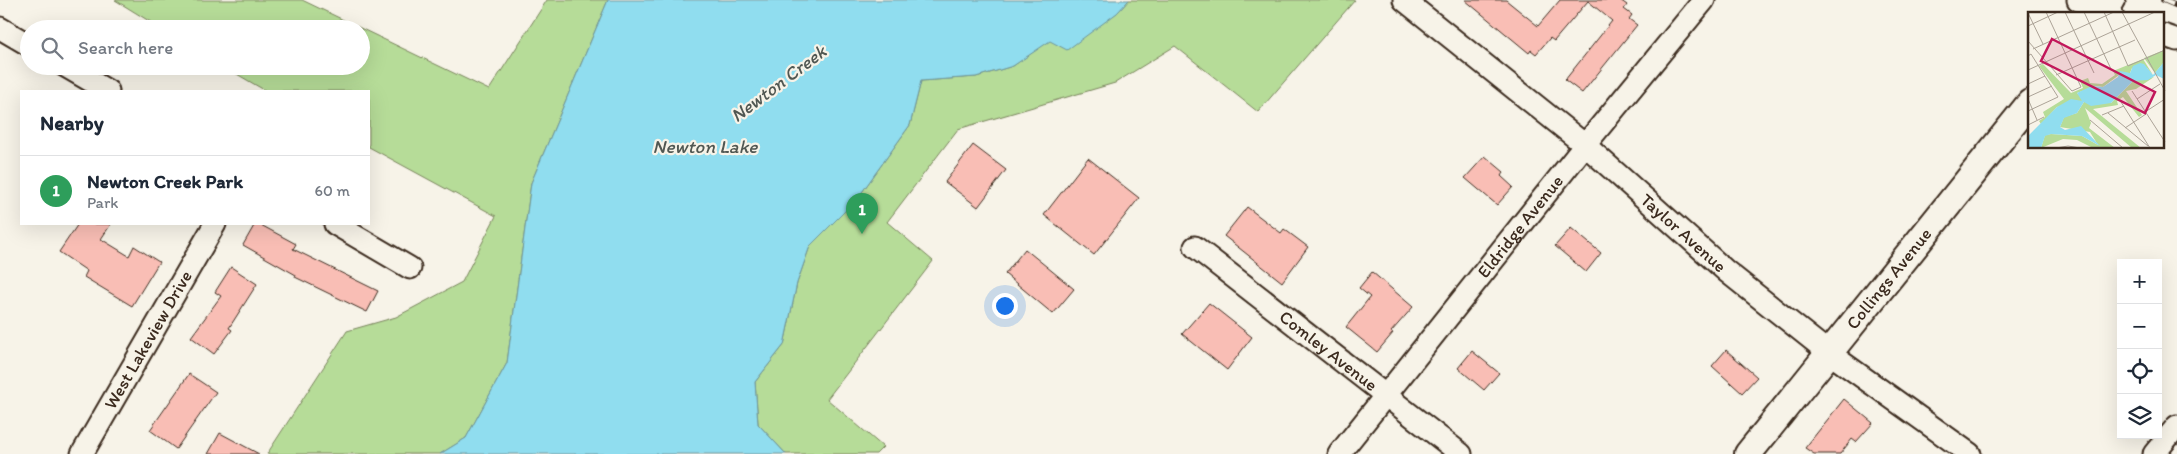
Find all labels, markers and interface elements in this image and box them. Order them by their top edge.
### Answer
inset map [2028,12,2164,149]
search box [20,20,370,75]
icon: search [38,34,66,62]
text: Search here [78,36,173,59]
water label: Newton Creek [726,39,832,127]
text: Nearby [40,110,104,135]
water label: Newton Lake [653,135,758,158]
text: Newton Creek Park [87,170,243,193]
street label: Eldridge Avenue [1473,170,1568,282]
text: 1 [52,181,60,200]
text: 60 m [315,181,350,200]
street label: Taylor Avenue [1636,189,1731,277]
text: Park [87,193,118,212]
pin: 1 [846,193,878,234]
street label: Collings Avenue [1841,223,1936,334]
map controls [2117,259,2162,439]
button: + [2117,259,2162,304]
street label: West Lakeview Drive [99,266,197,413]
your location [992,293,1018,319]
button: − [2117,304,2162,349]
street label: Comley Avenue [1275,306,1382,396]
button: locate [2117,349,2162,394]
button: layers [2117,394,2162,439]

